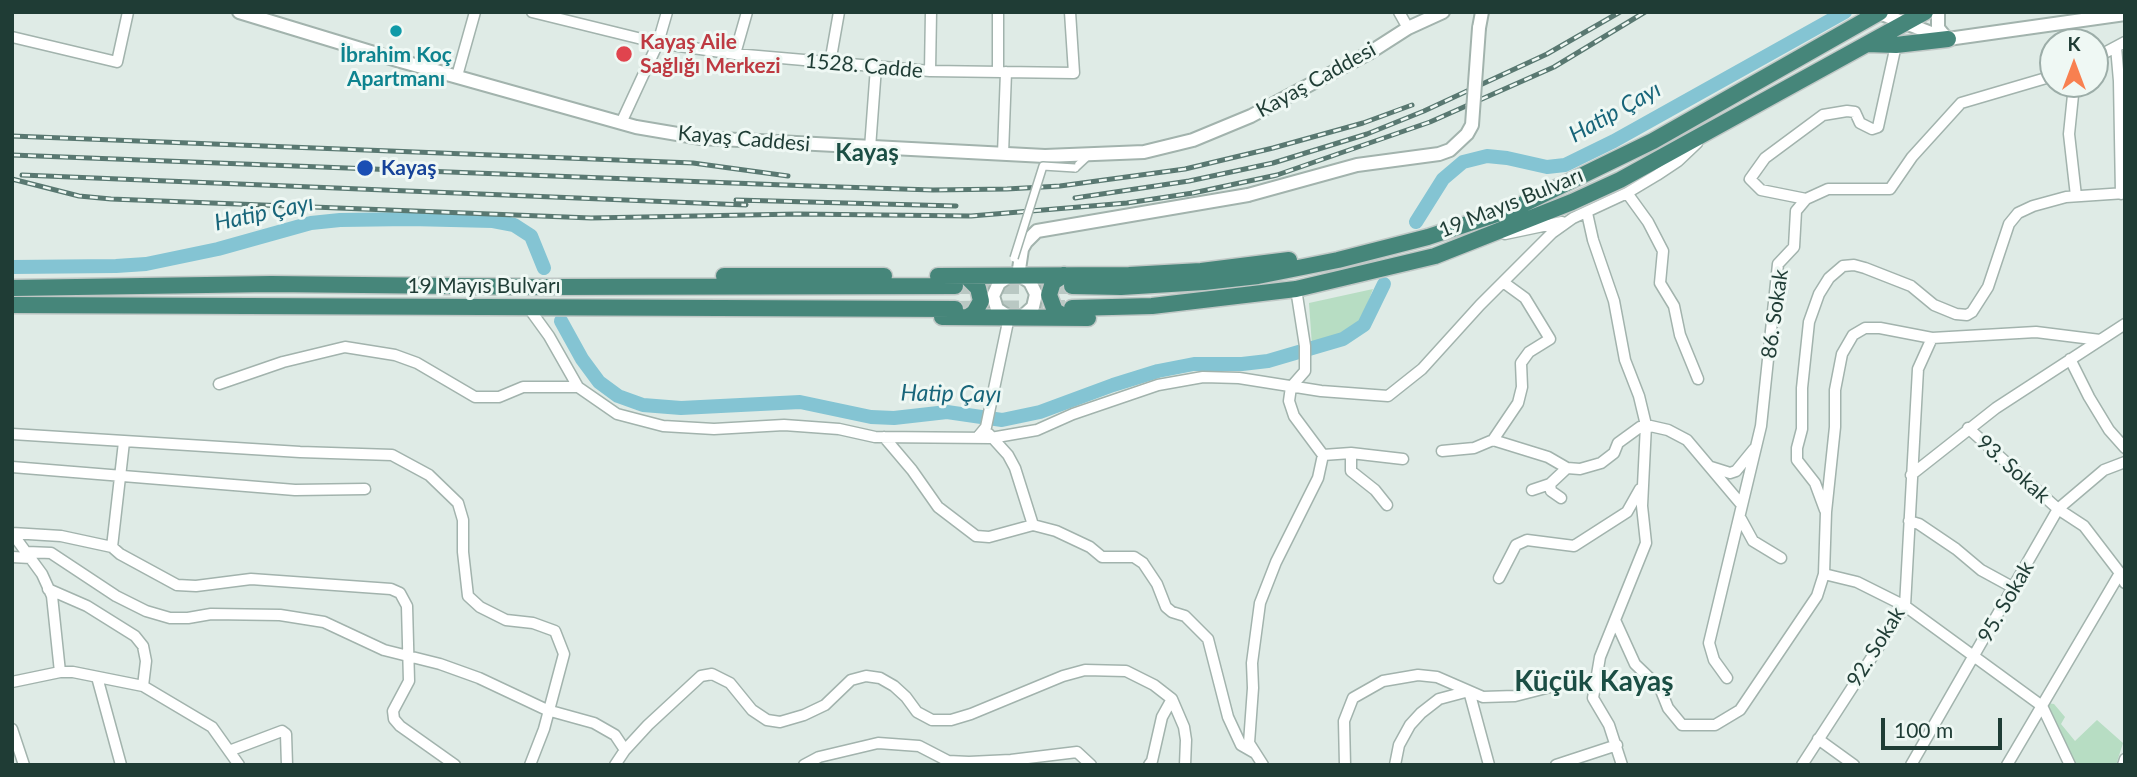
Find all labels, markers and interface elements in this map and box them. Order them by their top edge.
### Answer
marker: İbrahim Koç Apartmanı [388,23,404,39]
north arrow [2039,28,2109,98]
place label: Kayaş Aile Sağlığı Merkezi [640,29,781,79]
text: K [2067,32,2081,55]
street label: Kayaş Caddesi [1252,37,1380,123]
place label: İbrahim Koç Apartmanı [340,42,452,92]
marker: Kayaş Aile Sağlığı Merkezi [614,44,634,64]
street label: 1528. Cadde [804,48,924,84]
water label: Hatip Çayı [1564,76,1666,148]
street label: Kayaş Caddesi [677,121,811,157]
district label: Kayaş [835,139,899,167]
place label: Kayaş [381,155,436,181]
marker: Kayaş [355,158,375,178]
street label: 19 Mayıs Bulvarı [1435,163,1587,243]
water label: Hatip Çayı [212,189,316,237]
street label: 86. Sokak [1756,268,1794,360]
street label: 19 Mayıs Bulvarı [407,273,561,299]
water label: Hatip Çayı [900,379,1002,409]
street label: 93. Sokak [1971,430,2055,508]
street label: 95. Sokak [1973,557,2039,647]
street label: 92. Sokak [1842,602,1910,692]
district label: Küçük Kayaş [1514,665,1674,699]
scale bar [1885,704,2006,748]
text: 100 m [1894,717,1953,742]

